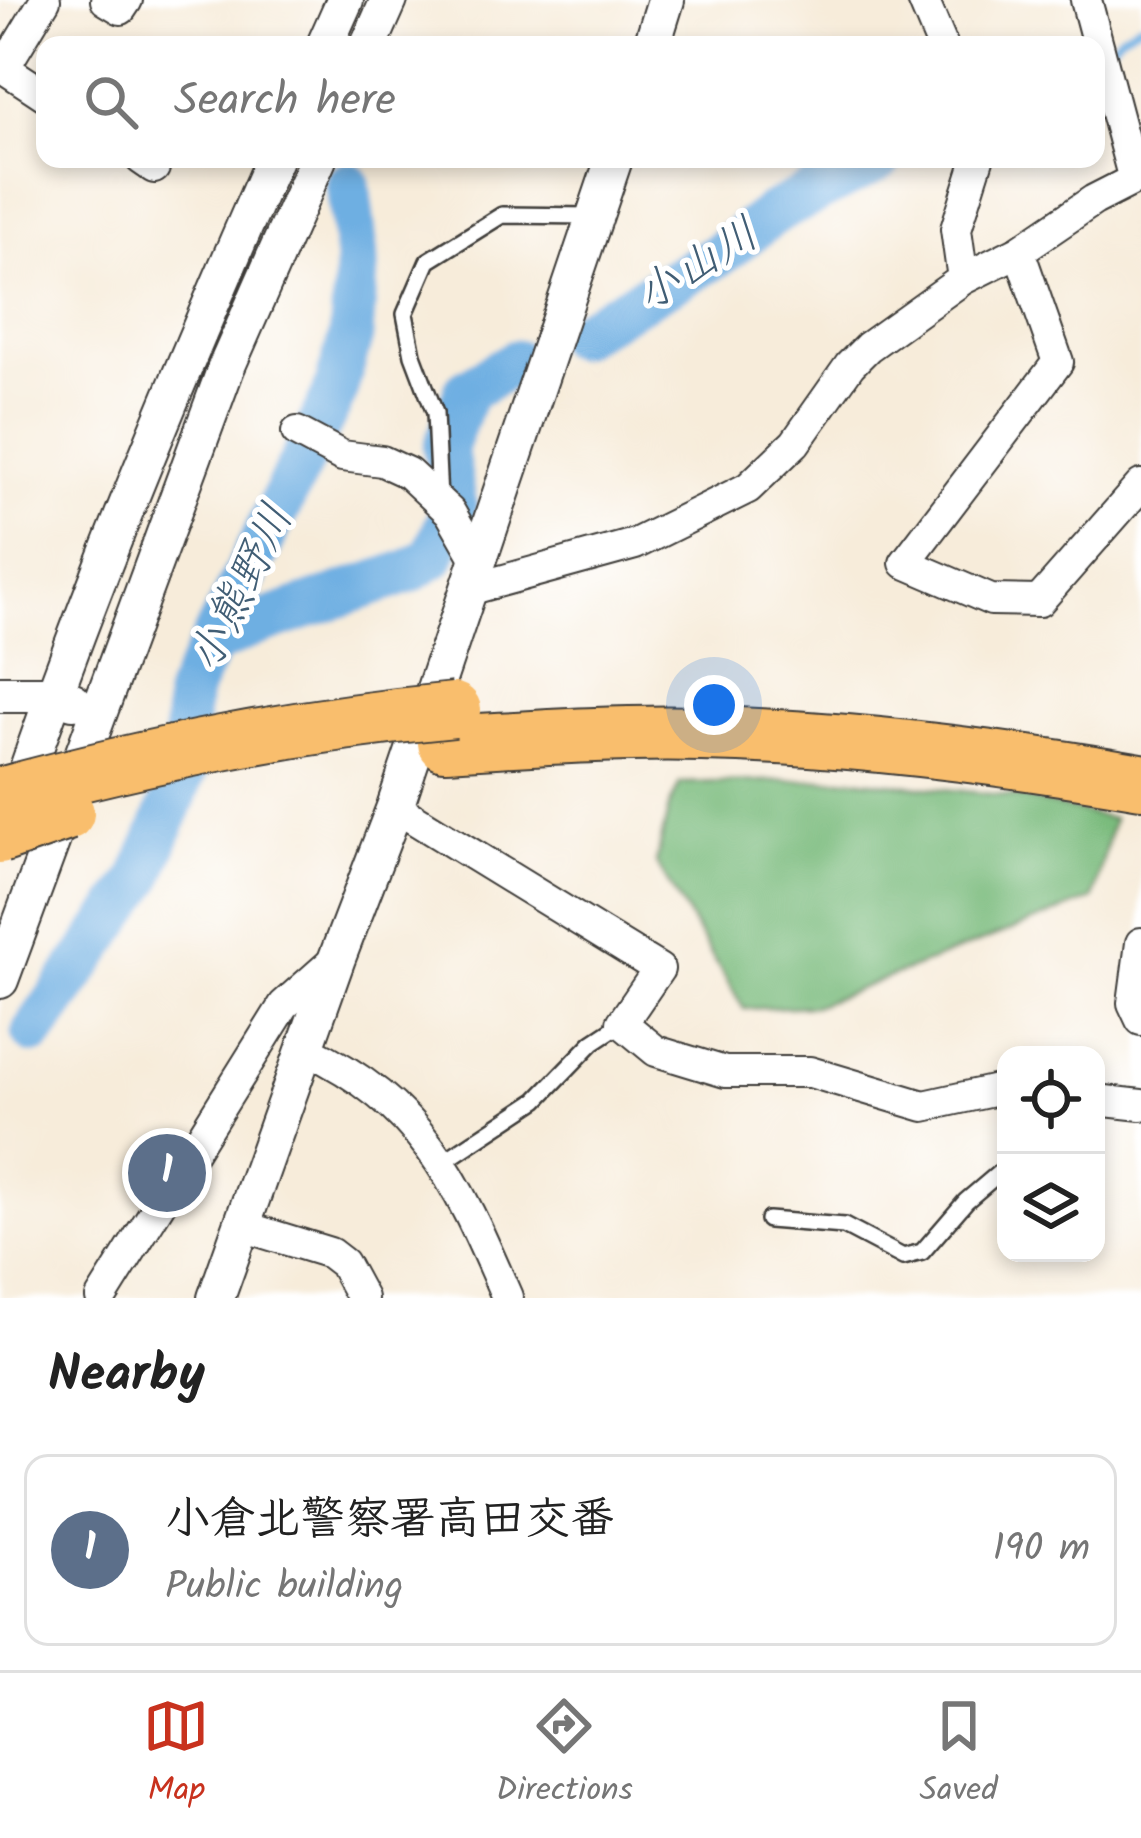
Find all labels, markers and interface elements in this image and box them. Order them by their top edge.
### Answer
search box [36,36,1105,168]
text: Search here [174,66,396,138]
icon: search [78,69,144,135]
water label: 小山川 [622,200,774,333]
water label: 小熊野川 [171,492,314,685]
your location [684,675,744,735]
map controls [997,1046,1105,1262]
button: locate [997,1046,1105,1154]
pin: 1 [128,1128,206,1218]
button: layers [997,1154,1105,1262]
text: Nearby [48,1336,205,1417]
text: 小倉北警察署高田交番 [165,1485,615,1557]
text: 1 [84,1519,96,1581]
text: 190 m [993,1519,1090,1581]
text: Public building [165,1557,403,1619]
tab: Map [143,1693,209,1818]
tab: Directions [496,1693,633,1818]
tab: Saved [919,1693,998,1818]

